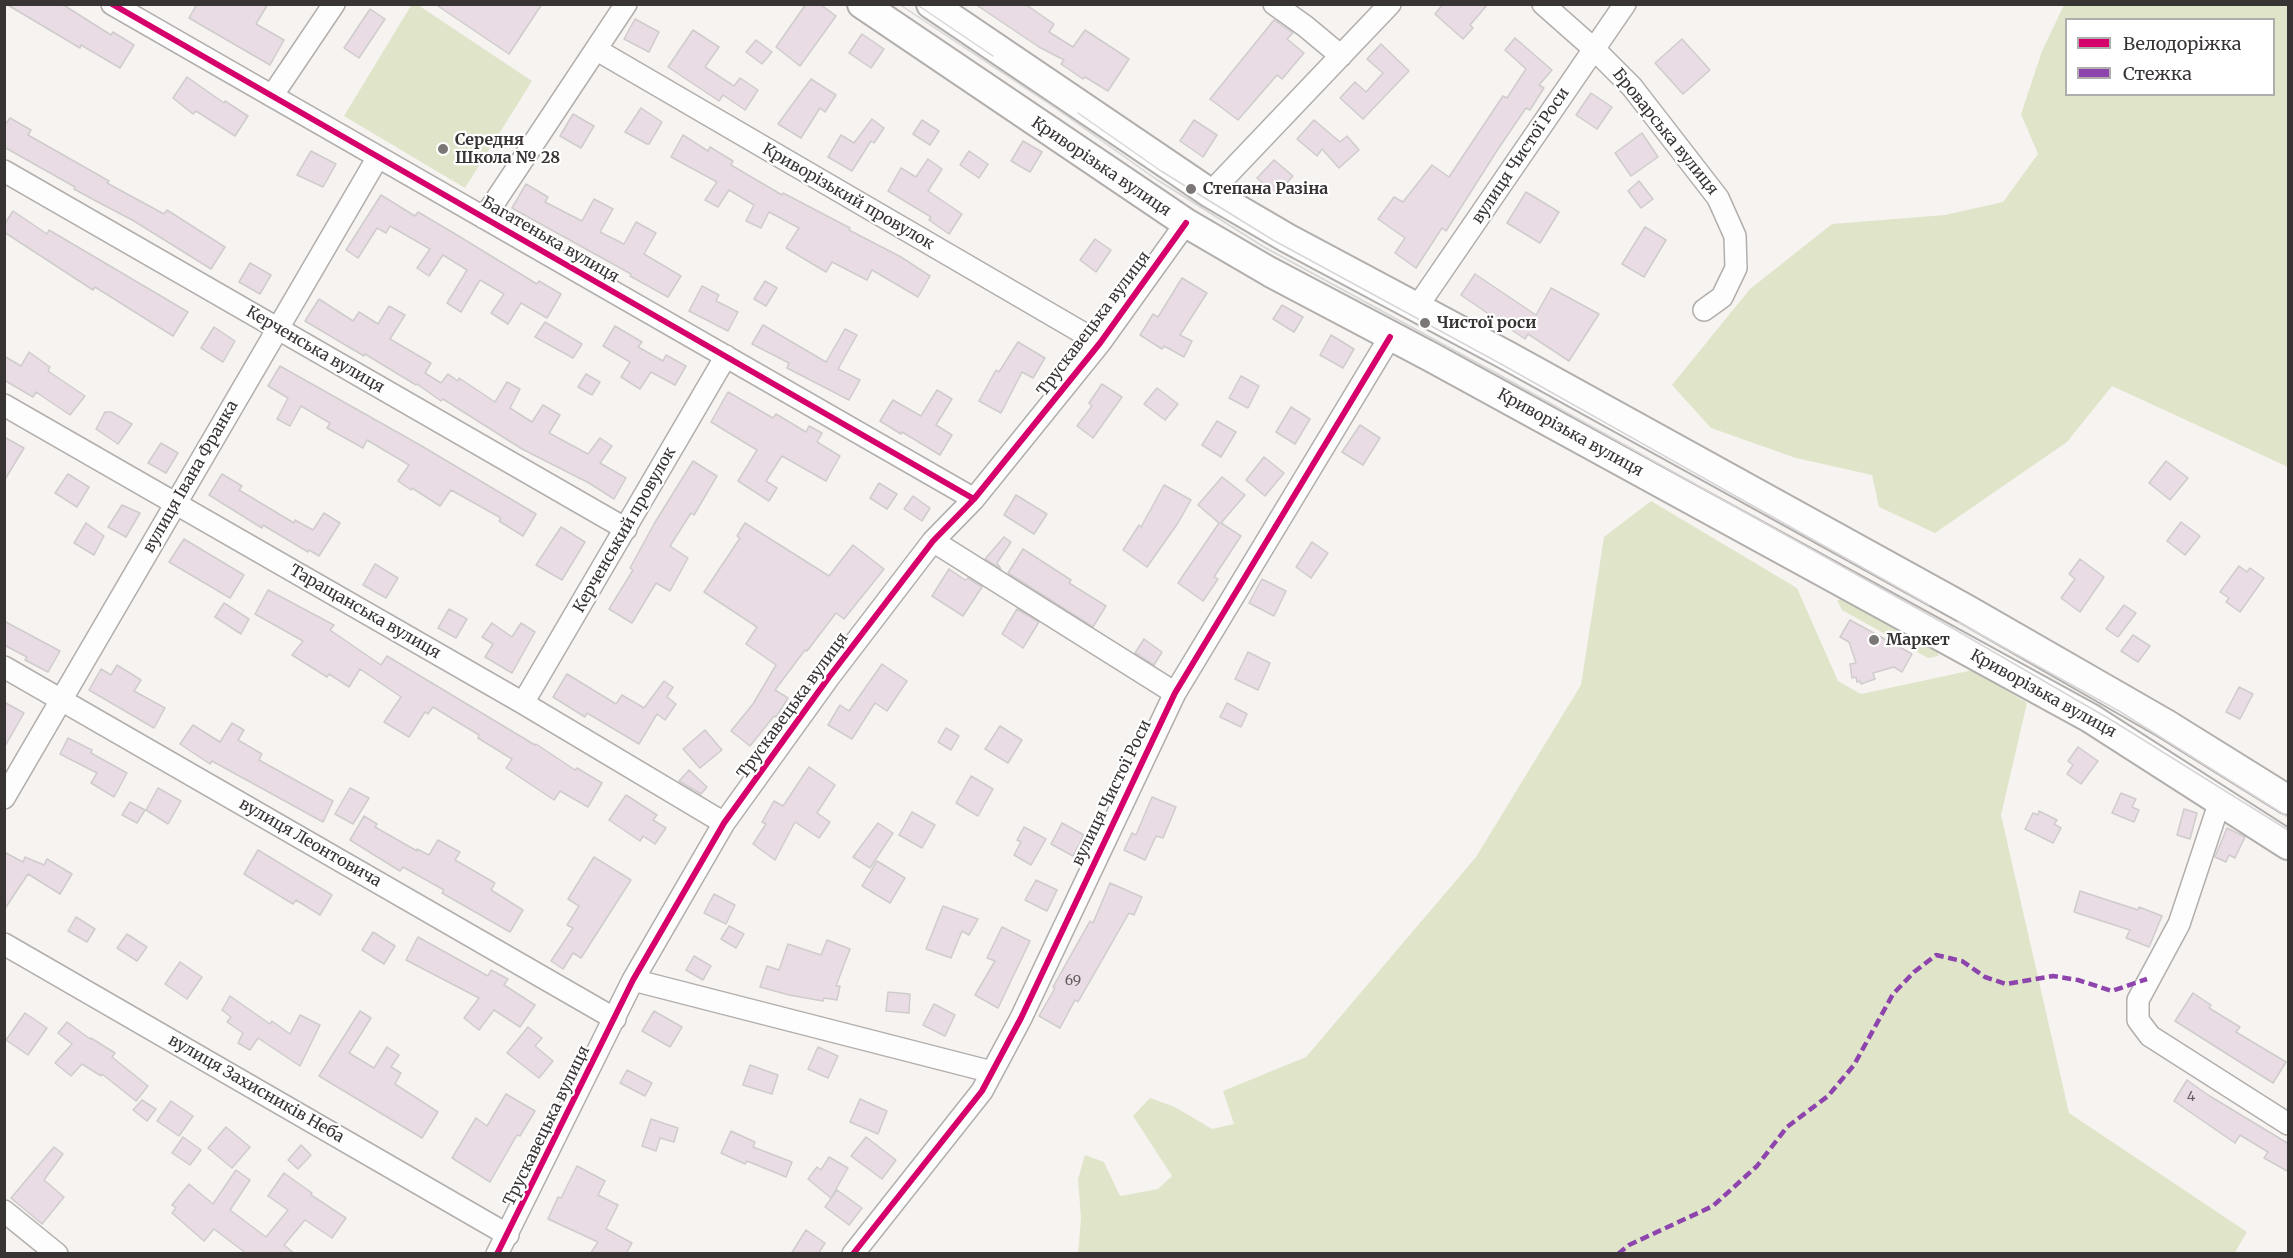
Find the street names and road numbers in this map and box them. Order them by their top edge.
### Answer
street label: Броварська вулиця [1608,65,1722,199]
street label: вулиця Чистої Роси [1468,84,1574,228]
street label: Криворізька вулиця [1028,113,1174,221]
street label: Криворізький провулок [759,140,937,254]
street label: Багатенька вулиця [478,193,622,287]
street label: Трускавецька вулиця [1033,248,1155,400]
street label: Керченська вулиця [242,303,388,397]
street label: Криворізька вулиця [1494,385,1646,481]
street label: вулиця Івана Франка [139,397,243,557]
street label: Керченський провулок [570,444,680,616]
street label: Таращанська вулиця [286,561,444,663]
street label: Трускавецька вулиця [734,629,852,783]
street label: Криворізька вулиця [1967,646,2119,742]
street label: вулиця Чистої Роси [1068,717,1156,869]
street label: вулиця Леонтовича [236,794,384,892]
street label: вулиця Захисників Неба [165,1031,347,1147]
street label: Трускавецька вулиця [500,1043,594,1209]

